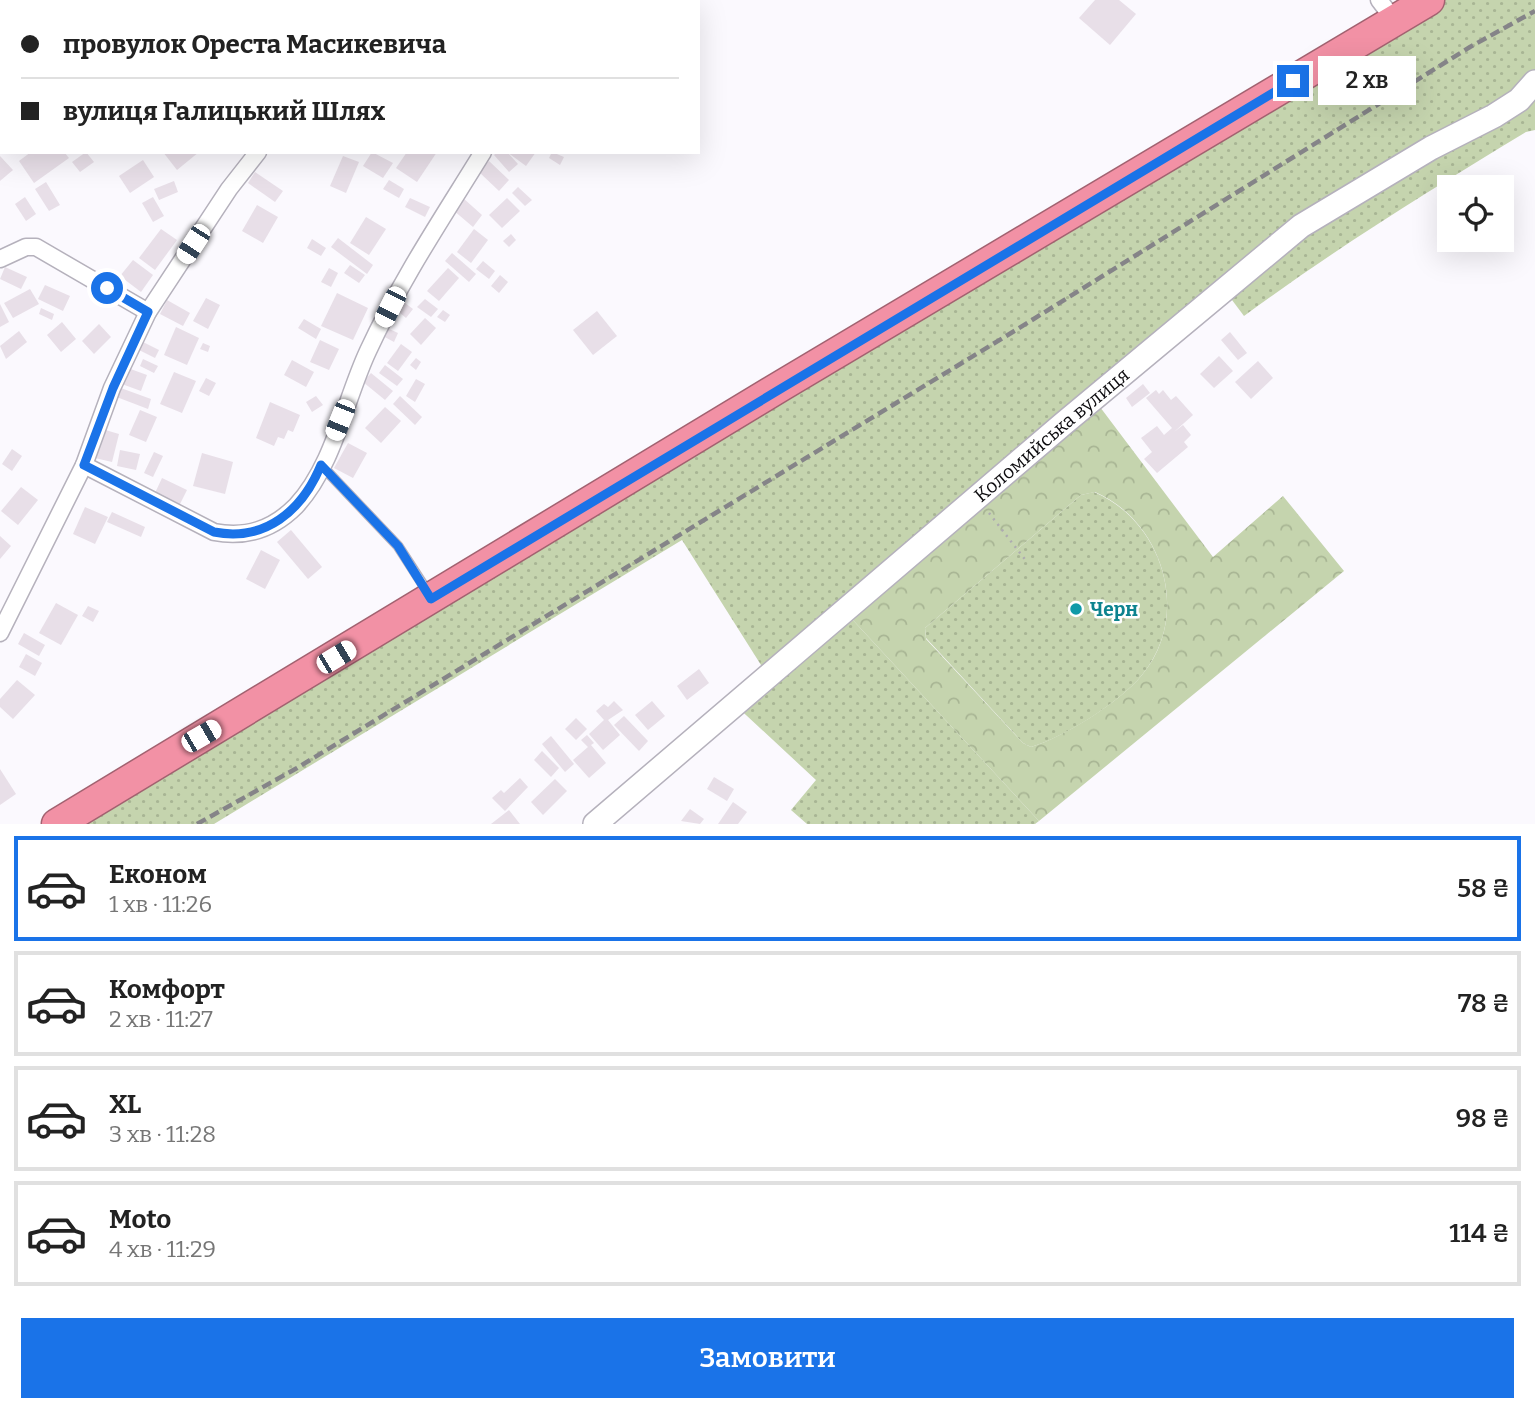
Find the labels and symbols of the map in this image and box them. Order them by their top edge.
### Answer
callout: 2 хв [1318,56,1416,106]
route end [1277,65,1309,97]
car [173,221,214,267]
route start [91,272,123,304]
car [372,284,409,330]
street label: Коломийська вулиця [969,363,1133,506]
car [323,397,358,443]
place label: Черн [1090,598,1138,621]
marker: Черн [1068,601,1084,617]
car [313,637,360,677]
car [178,716,225,756]

